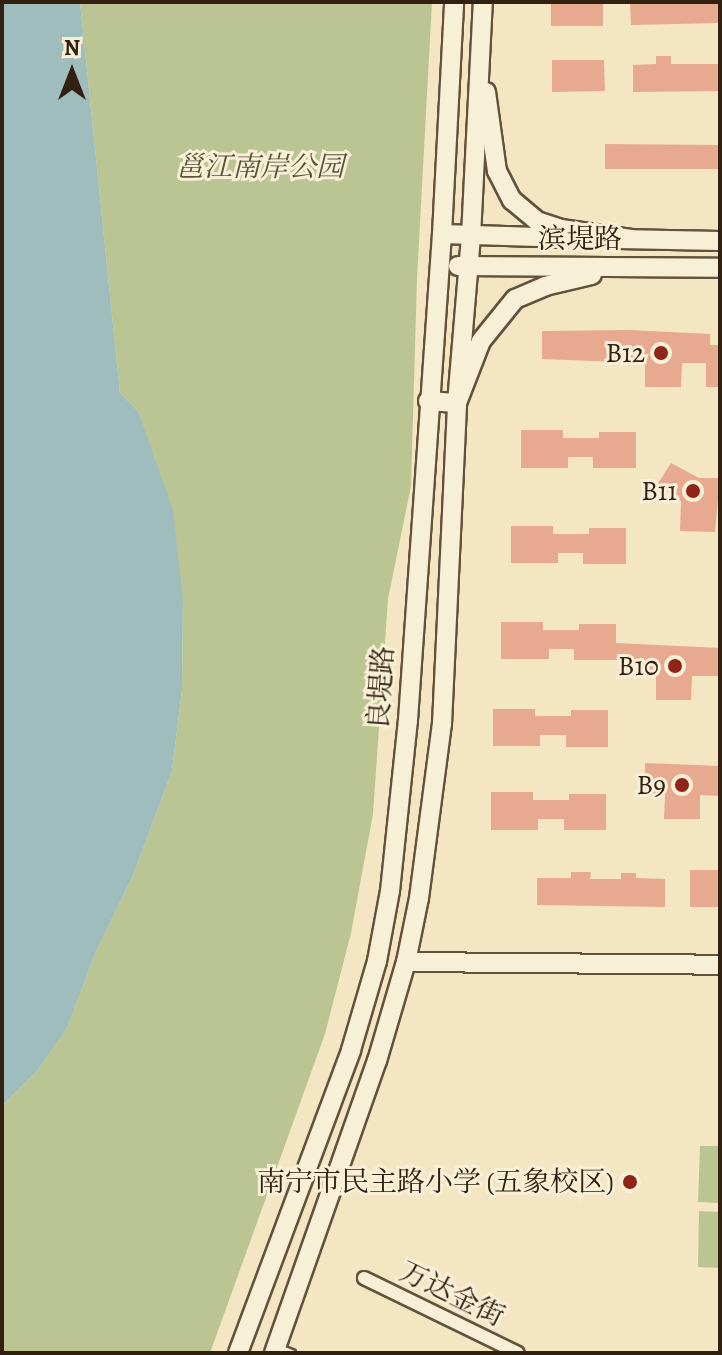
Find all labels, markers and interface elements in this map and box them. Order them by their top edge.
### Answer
north arrow [32,32,112,112]
text: N [64,33,80,63]
park label: 邕江南岸公园 [176,150,344,184]
street label: 滨堤路 [538,222,622,256]
place label: B12 [605,336,645,370]
marker: B12 [652,344,670,362]
place label: B11 [641,474,677,508]
marker: B11 [684,482,702,500]
street label: 良堤路 [361,645,401,731]
place label: B10 [618,649,659,683]
marker: B10 [666,657,684,675]
place label: B9 [637,768,666,802]
marker: B9 [673,776,691,794]
place label: 南宁市民主路小学 (五象校区) [257,1165,614,1199]
marker: 南宁市民主路小学 (五象校区) [621,1173,639,1191]
street label: 万达金街 [394,1254,510,1334]

